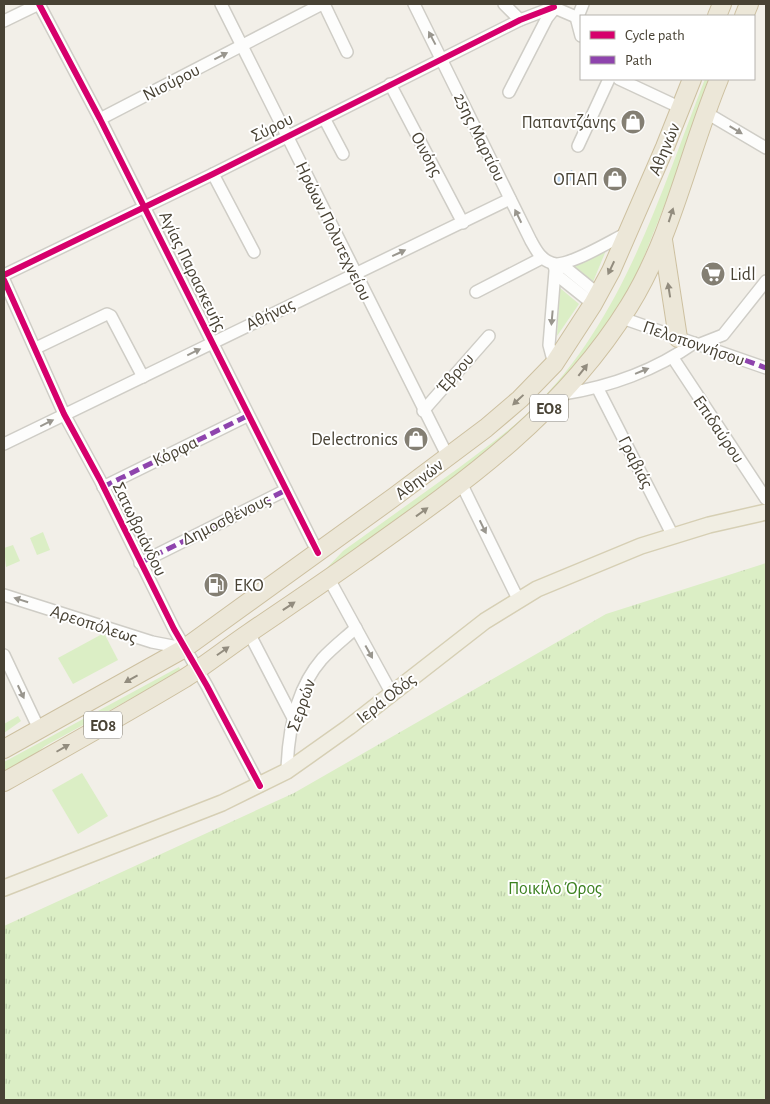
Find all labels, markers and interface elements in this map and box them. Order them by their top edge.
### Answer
legend [580,15,755,80]
text: Cycle path [625,28,685,43]
one-way arrow [428,31,436,45]
one-way arrow [214,52,229,60]
text: Path [625,53,652,68]
street label: Νισύρου [140,61,203,105]
street label: 25ης Μαρτίου [450,90,509,185]
shop icon: Παπαντζάνης [620,109,646,135]
street label: Σύρου [249,110,296,146]
place label: Παπαντζάνης [521,114,616,132]
street label: Αθηνών [646,120,684,178]
one-way arrow [729,126,742,135]
street label: Οινόης [407,129,445,180]
street label: Ηρώων Πολυτεχνείου [292,159,375,304]
shop icon: ΟΠΑΠ [602,166,628,192]
place label: ΟΠΑΠ [553,171,598,189]
one-way arrow [667,207,675,222]
street label: Αγίας Παρασκευής [155,208,230,334]
one-way arrow [514,208,522,223]
one-way arrow [392,249,406,257]
one-way arrow [607,261,616,276]
supermarket icon: Lidl [700,261,726,287]
place label: Lidl [730,266,756,284]
one-way arrow [665,282,673,298]
street label: Αθήνας [243,295,298,334]
one-way arrow [547,310,555,326]
street label: Πελοποννήσου [640,318,747,370]
one-way arrow [186,348,201,356]
street label: Έβρου [434,350,478,397]
one-way arrow [577,364,588,377]
one-way arrow [635,366,649,374]
street label: Επιδαύρου [689,393,747,467]
one-way arrow [513,394,525,406]
road number: ΕΟ8 [530,394,568,422]
one-way arrow [40,419,55,427]
shop icon: Delectronics [403,426,429,452]
place label: Delectronics [311,431,398,449]
street label: Κόρφα [150,433,201,470]
street label: Γραβιάς [614,433,656,492]
street label: Αθηνών [392,456,447,504]
street label: Σατωβριάνδου [109,480,170,579]
street label: Δημοσθένους [179,491,273,549]
one-way arrow [415,507,429,517]
one-way arrow [479,519,487,534]
fuel station icon: EKO [203,572,229,598]
place label: EKO [234,577,264,595]
one-way arrow [13,596,28,604]
one-way arrow [282,601,296,611]
street label: Αρεοπόλεως [48,602,139,647]
one-way arrow [365,645,373,660]
one-way arrow [216,646,230,656]
street label: Ιερά Οδός [354,670,420,727]
one-way arrow [124,674,137,683]
street label: Σερρών [285,676,319,734]
one-way arrow [17,685,25,699]
road number: ΕΟ8 [84,712,122,738]
one-way arrow [55,744,70,752]
park label: Ποικίλο Όρος [508,879,602,898]

